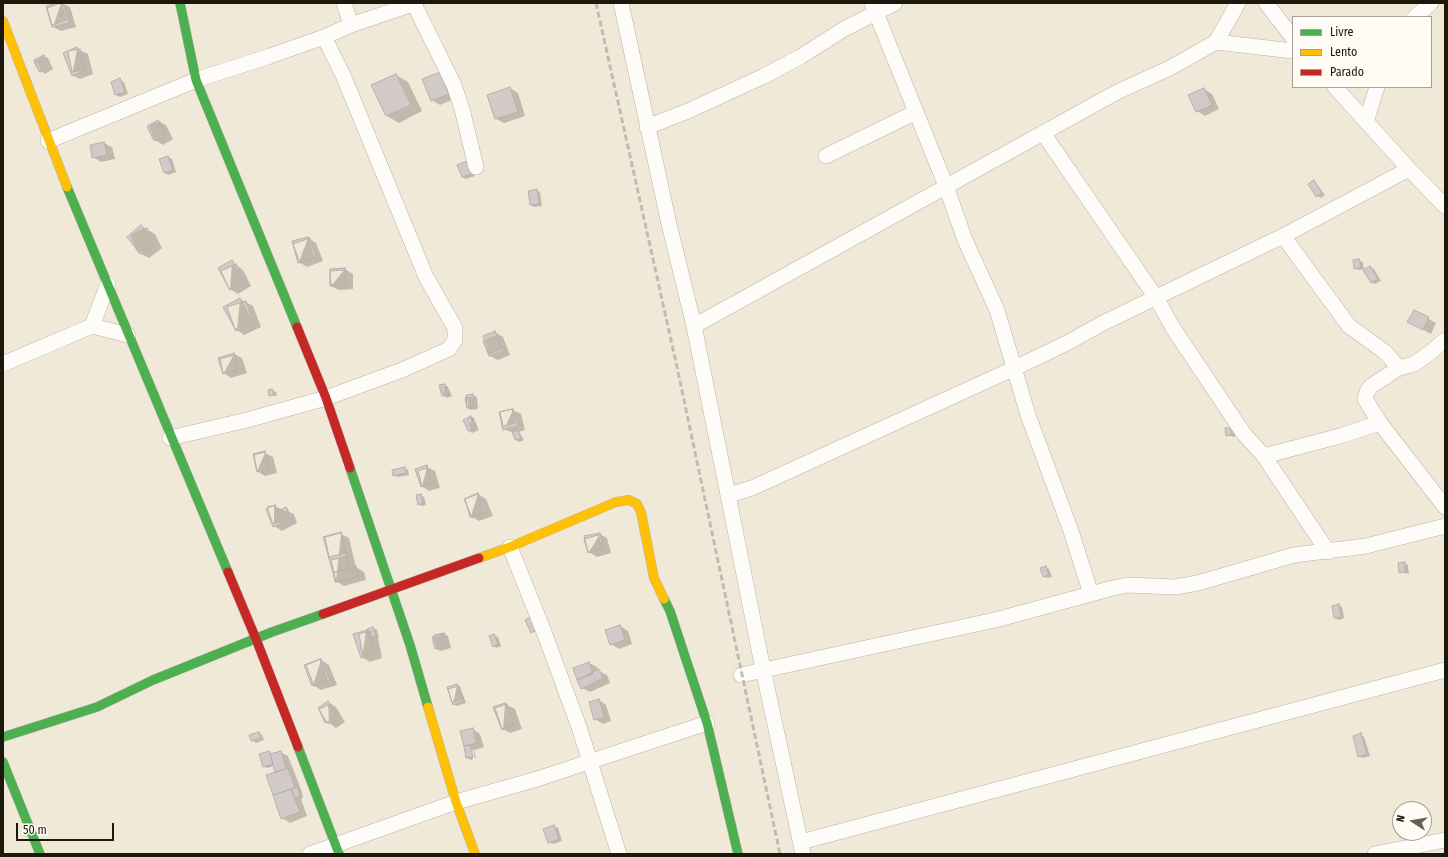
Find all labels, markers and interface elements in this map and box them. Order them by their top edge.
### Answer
legend [1292,16,1432,88]
text: Livre [1330,25,1353,39]
text: Lento [1330,45,1357,59]
text: Parado [1330,65,1364,79]
north arrow [1392,801,1432,841]
text: N [1394,814,1408,823]
scale bar [18,815,116,841]
text: 50 m [23,823,47,837]

